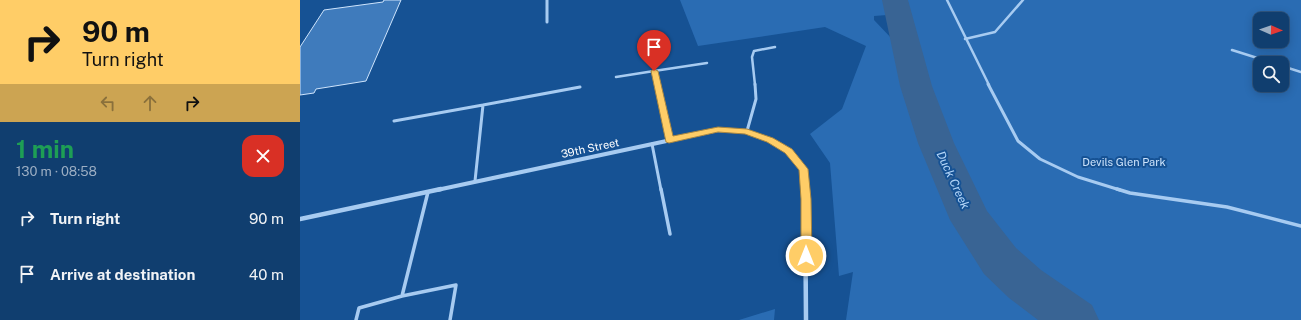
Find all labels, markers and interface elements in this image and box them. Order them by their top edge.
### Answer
north arrow [1253,12,1289,48]
map controls [1253,12,1289,92]
text: 90 m [82,15,150,48]
icon: right [16,16,68,68]
pin [637,30,671,71]
icon: arrive [643,36,665,58]
text: Turn right [82,49,164,70]
button: search [1253,56,1289,92]
icon: left [97,92,119,114]
icon: ahead [139,92,161,114]
icon: right [181,92,203,114]
text: 1 min [16,135,74,163]
button: close [242,135,284,177]
street label: 39th Street [560,136,620,160]
water label: Duck Creek [933,149,973,212]
park label: Devils Glen Park [1082,156,1166,168]
text: 130 m · 08:58 [16,164,97,179]
icon: right [16,207,38,229]
text: Turn right [50,210,120,227]
text: 90 m [249,210,284,227]
position arrow [785,235,827,277]
icon: arrive [16,263,38,285]
text: Arrive at destination [50,266,195,283]
text: 40 m [249,266,284,283]

